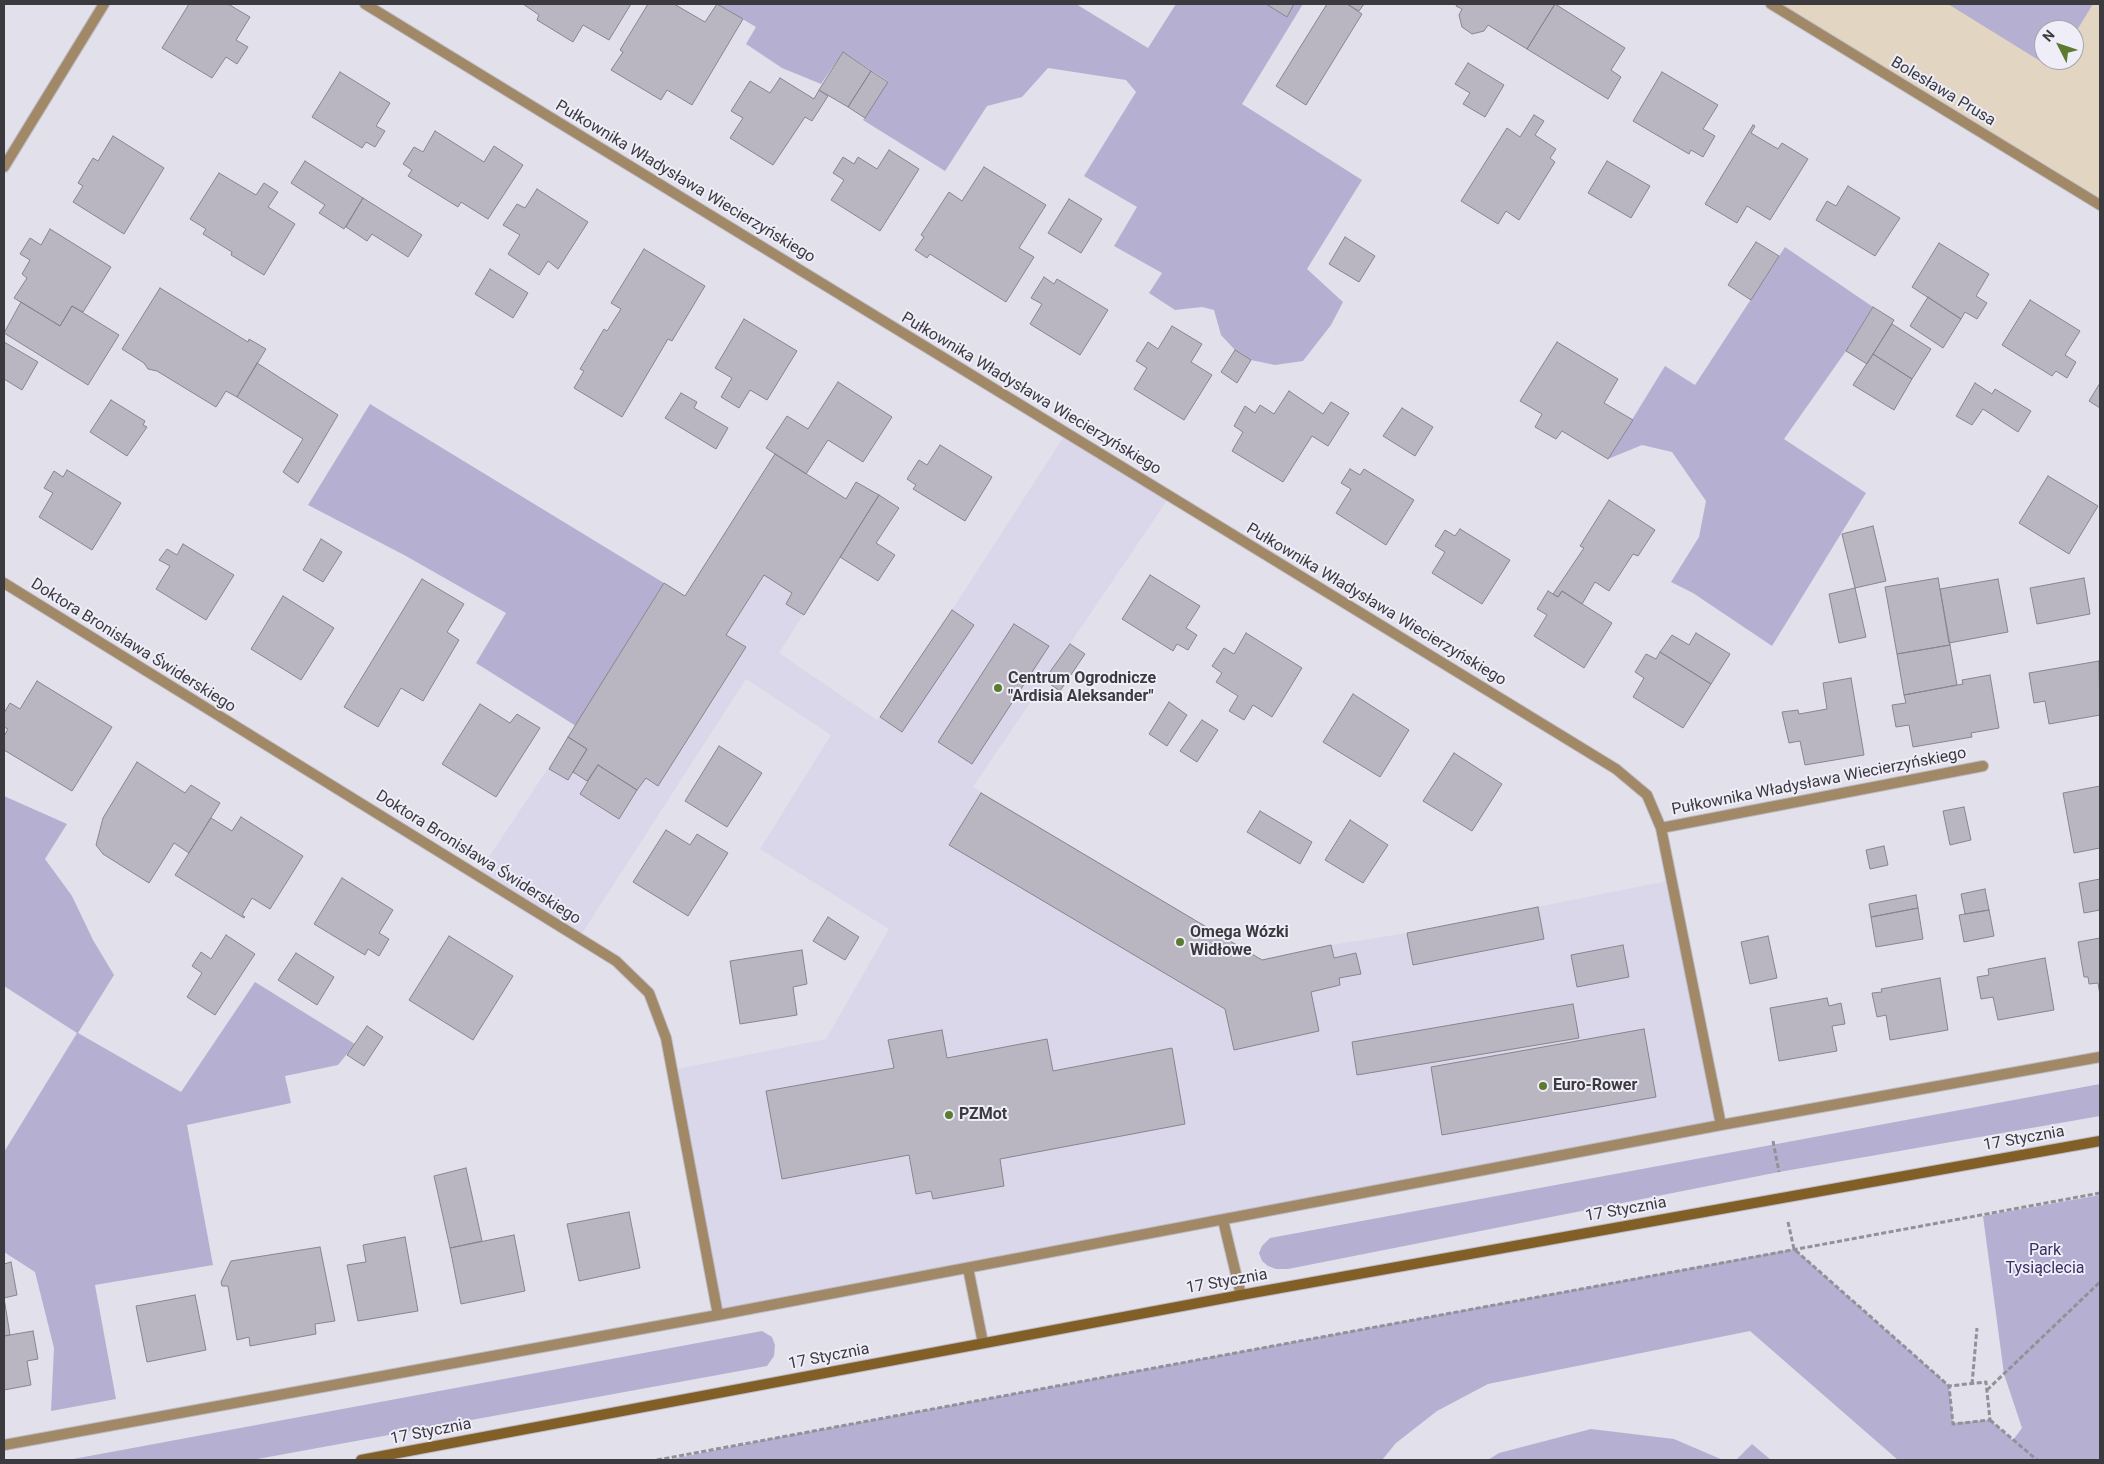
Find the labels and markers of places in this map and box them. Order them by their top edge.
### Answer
place label: Centrum Ogrodnicze "Ardisia Aleksander" [1008,669,1156,707]
marker: Centrum Ogrodnicze "Ardisia Aleksander" [992,682,1004,694]
place label: Omega Wózki Widłowe [1190,923,1289,961]
marker: Omega Wózki Widłowe [1174,936,1186,948]
place label: Euro-Rower [1553,1076,1637,1096]
marker: Euro-Rower [1537,1080,1549,1092]
place label: PZMot [959,1105,1007,1125]
marker: PZMot [943,1109,955,1121]

